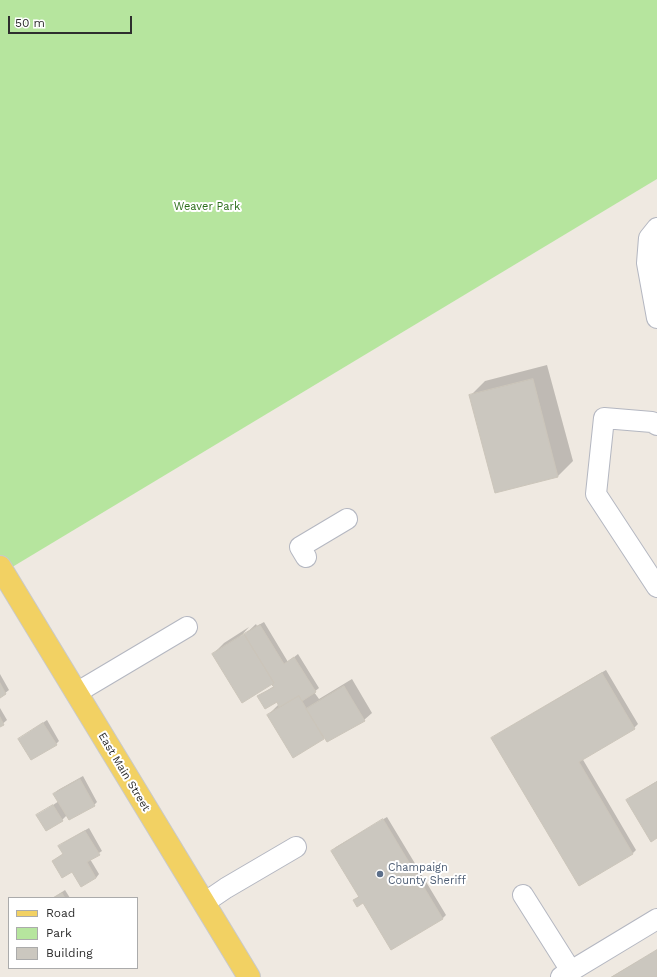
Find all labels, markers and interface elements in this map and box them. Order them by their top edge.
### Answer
scale bar [10,8,134,34]
text: 50 m [15,16,45,30]
park label: Weaver Park [174,200,240,214]
street label: East Main Street [95,730,153,814]
place label: Champaign County Sheriff [388,861,466,887]
marker: Champaign County Sheriff [375,869,385,879]
legend [8,897,138,969]
text: Road [46,906,75,920]
text: Park [46,926,72,940]
text: Building [46,946,93,960]

